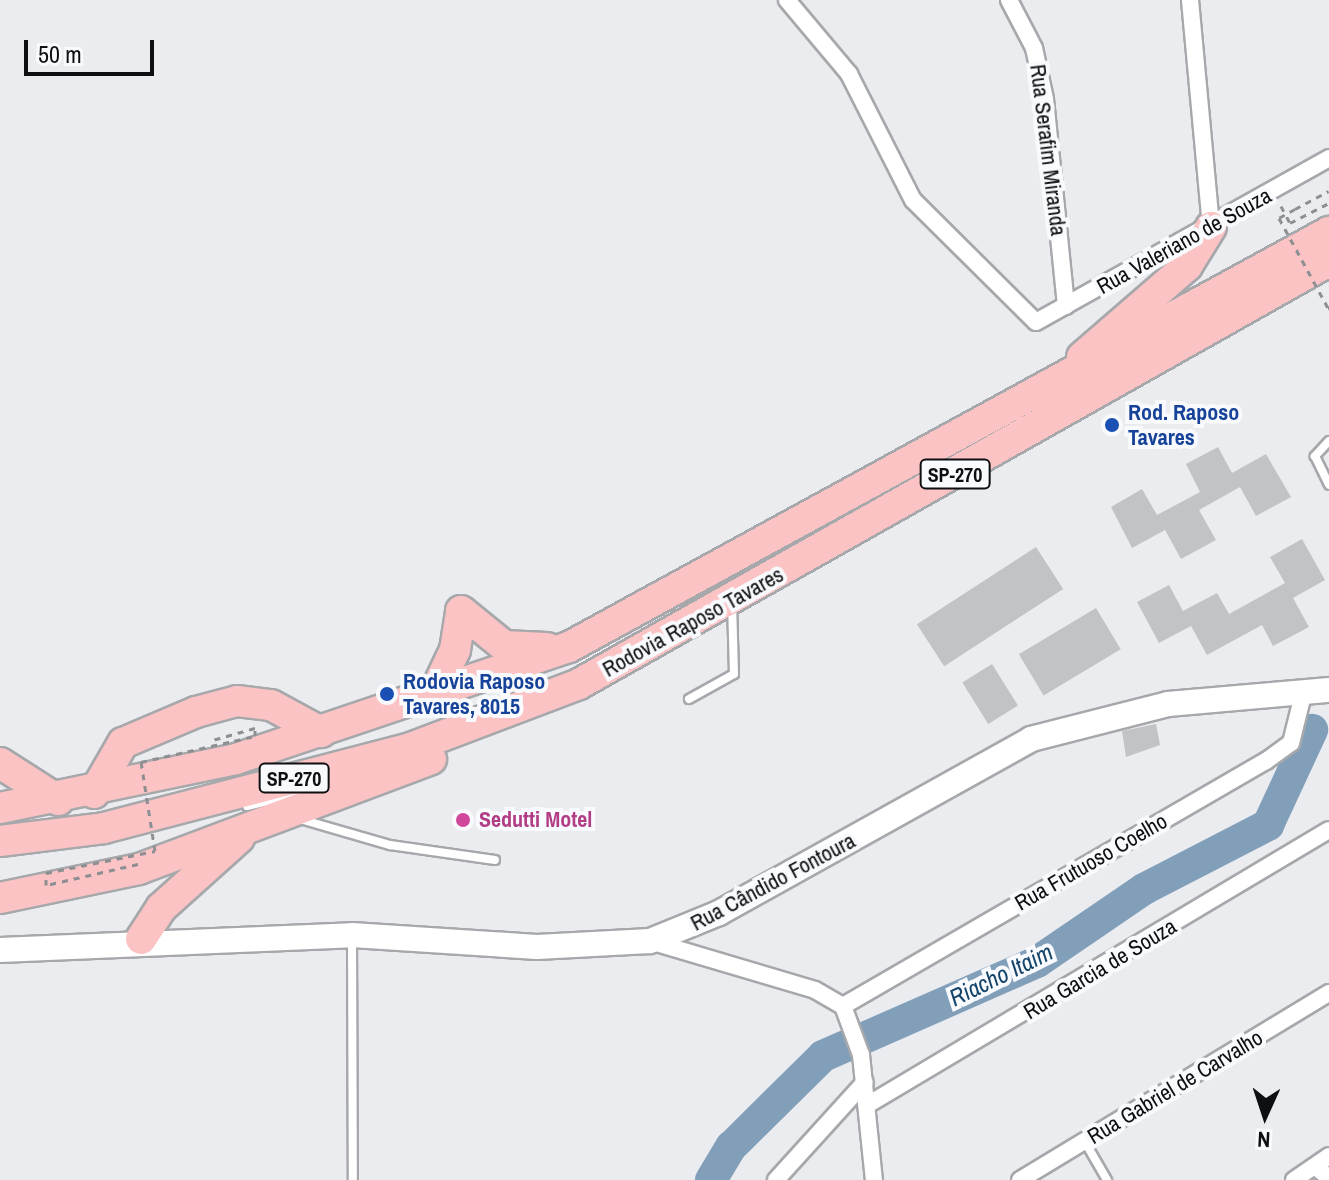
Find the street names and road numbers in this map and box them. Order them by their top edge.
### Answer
street label: Rua Serafim Miranda [1024,63,1072,237]
street label: Rua Valeriano de Souza [1092,182,1276,300]
road number: SP-270 [919,458,991,490]
street label: Rodovia Raposo Tavares [598,561,788,683]
road number: SP-270 [258,762,330,794]
street label: Rua Frutuoso Coelho [1010,808,1172,916]
street label: Rua Cândido Fontoura [686,827,860,937]
street label: Rua Garcia de Souza [1019,913,1181,1025]
street label: Rua Gabriel de Carvalho [1083,1024,1267,1150]

